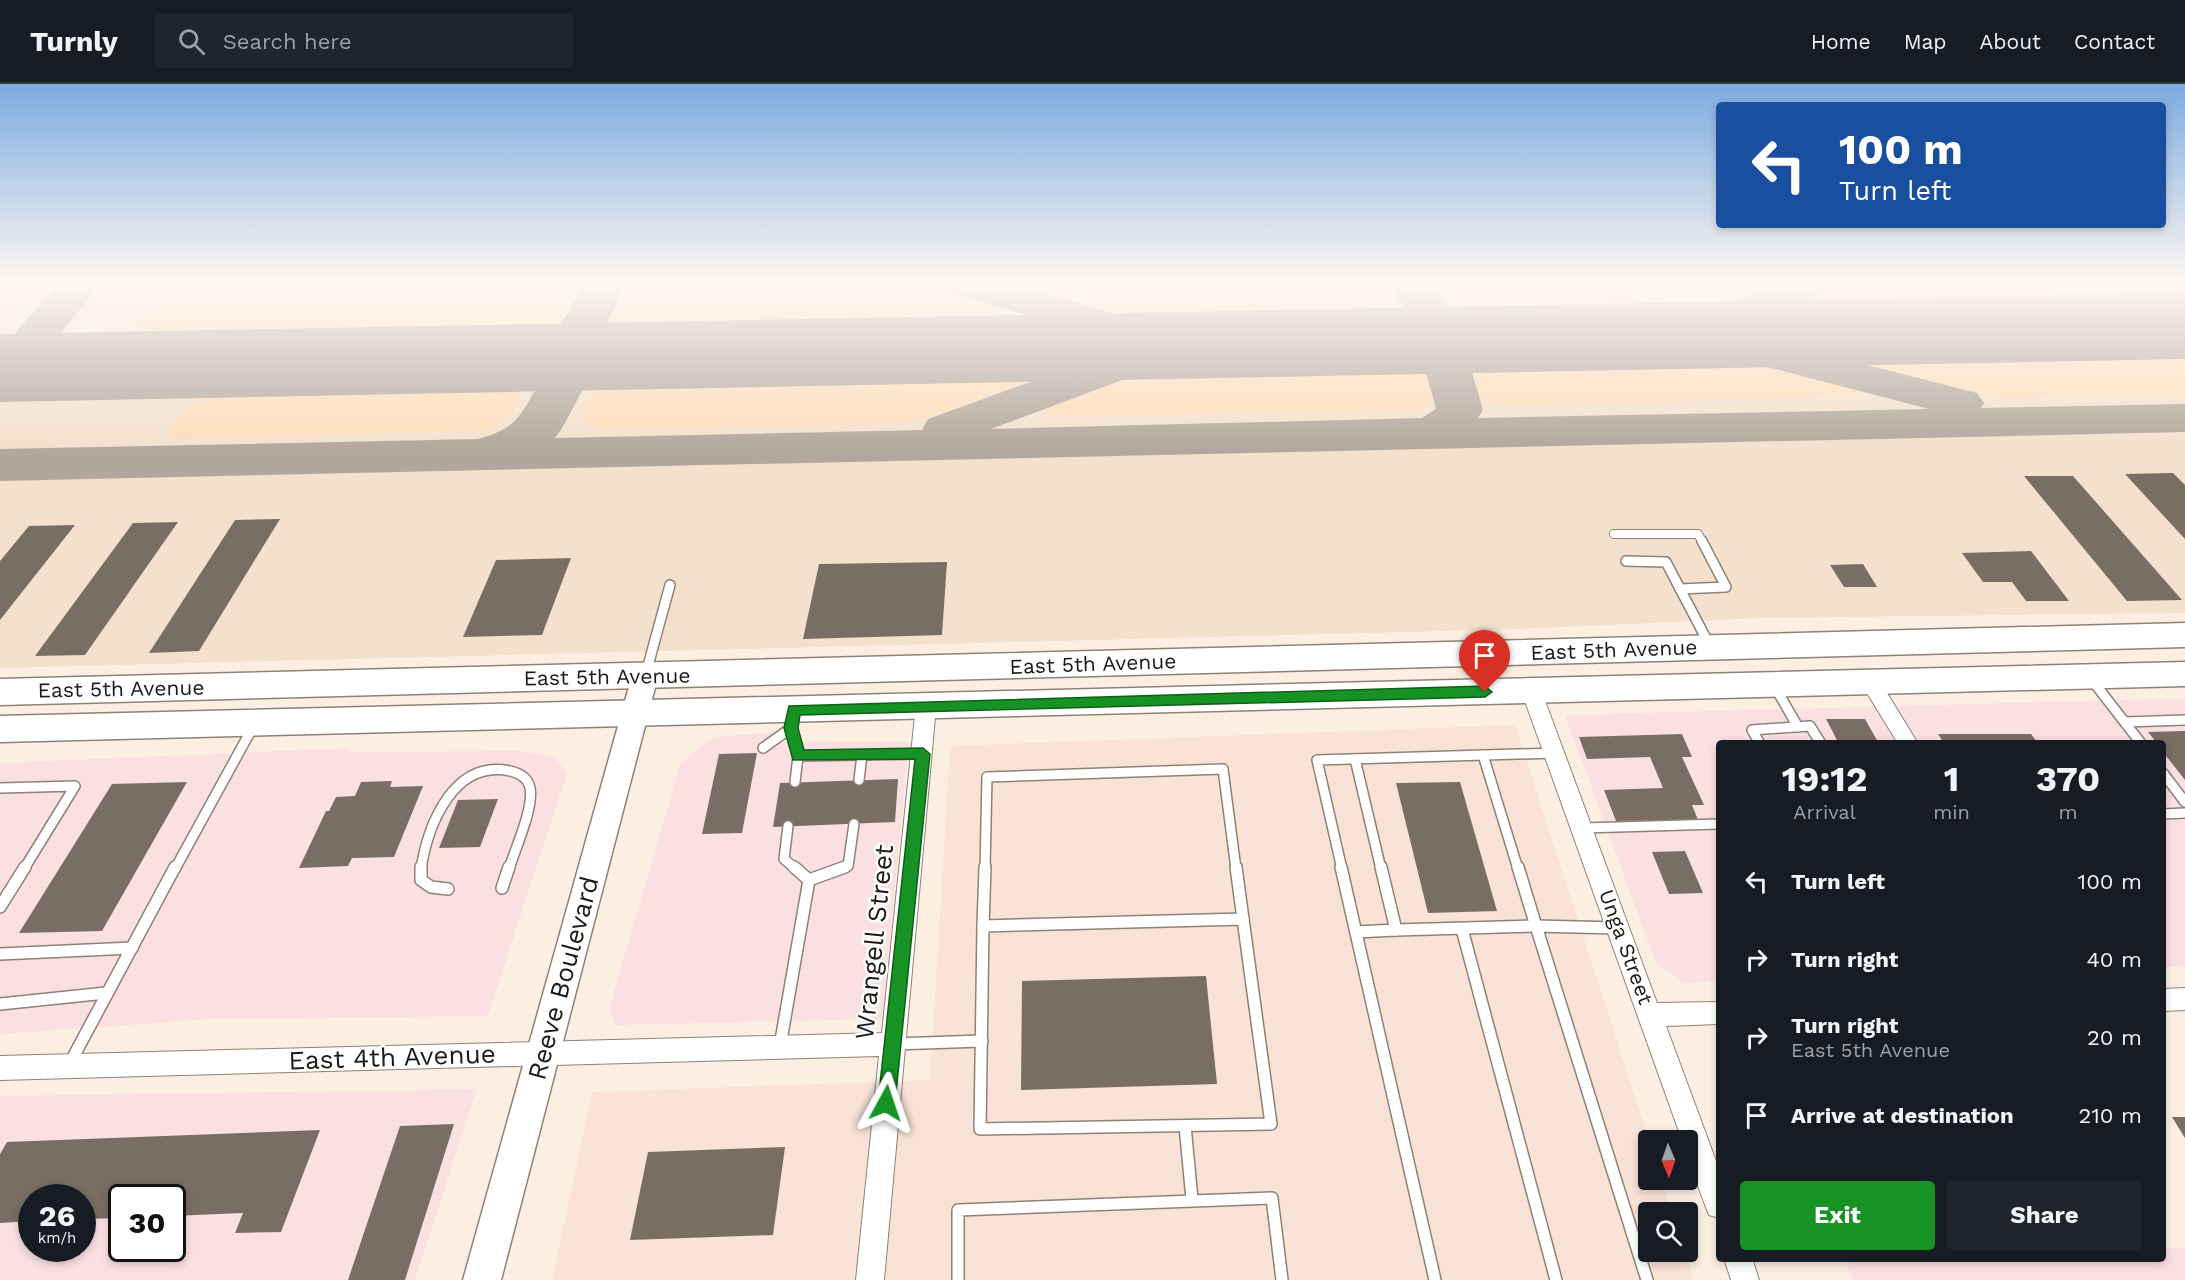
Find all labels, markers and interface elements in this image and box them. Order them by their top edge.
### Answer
search box [154,14,574,68]
text: Turnly [30,25,118,58]
icon: search [175,25,208,58]
text: Search here [223,29,352,54]
text: Home [1811,29,1871,54]
text: Map [1904,29,1947,54]
text: About [1980,29,2041,54]
text: Contact [2074,29,2155,54]
text: 100 m [1839,125,1963,174]
icon: left [1740,126,1818,204]
text: Turn left [1839,175,1951,207]
pin [1459,630,1510,692]
street label: East 5th Avenue [1530,634,1698,665]
icon: arrive [1468,639,1501,672]
street label: East 5th Avenue [1009,648,1177,679]
street label: East 5th Avenue [523,663,691,690]
street label: East 5th Avenue [37,675,205,702]
text: 19:12 [1782,758,1867,800]
text: 1 [1944,758,1959,800]
text: 370 [2036,758,2100,800]
text: Arrival [1793,800,1856,824]
text: min [1933,800,1970,824]
text: m [2058,800,2077,824]
street label: Wrangell Street [849,843,899,1041]
icon: left [1740,865,1773,898]
text: Turn left [1791,869,1885,894]
text: 100 m [2078,869,2142,894]
street label: Reeve Boulevard [521,873,605,1083]
street label: Unga Street [1594,886,1659,1008]
icon: right [1740,943,1773,976]
text: Turn right [1791,947,1898,972]
text: 40 m [2086,947,2142,972]
text: Turn right [1791,1013,1898,1038]
icon: right [1740,1021,1773,1054]
text: 20 m [2087,1025,2142,1050]
street label: East 4th Avenue [288,1038,496,1076]
text: East 5th Avenue [1791,1038,1950,1062]
position arrow [854,1071,918,1135]
icon: arrive [1740,1099,1773,1132]
text: Arrive at destination [1791,1103,2014,1128]
text: 210 m [2078,1103,2142,1128]
north arrow [1638,1130,1698,1190]
map controls [1638,1130,1698,1262]
button: Exit [1740,1181,1935,1250]
button: Share [1947,1181,2142,1250]
speed limit sign: 30 [108,1184,186,1262]
text: 26 [39,1198,75,1233]
button: search [1638,1202,1698,1262]
text: km/h [38,1229,76,1247]

